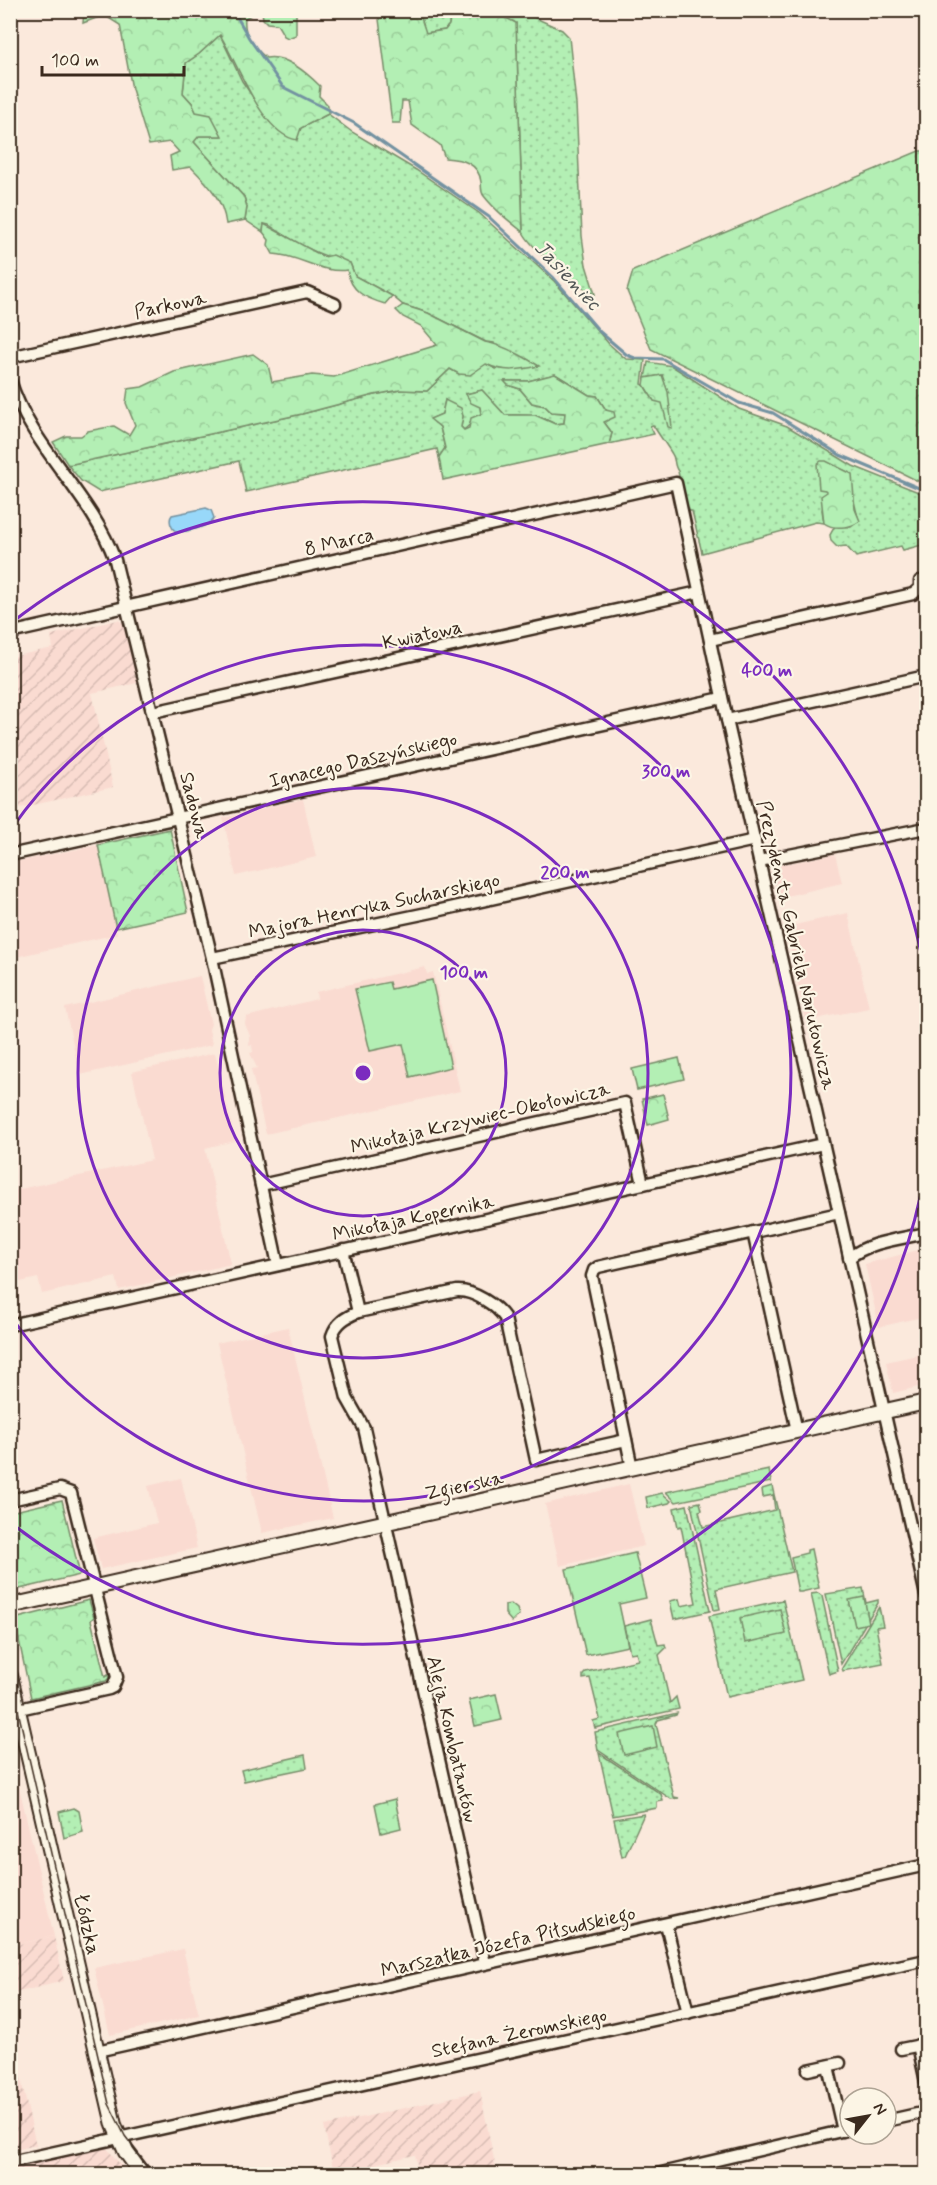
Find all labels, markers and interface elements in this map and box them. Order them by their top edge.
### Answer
scale bar [42,39,184,77]
text: 100 m [51,49,99,73]
water label: Jasieniec [528,235,608,318]
street label: Parkowa [132,284,210,326]
street label: 8 Marca [302,521,377,564]
street label: Kwiatowa [380,614,465,657]
text: 400 m [742,659,792,683]
street label: Ignacego Daszyńskiego [267,726,460,796]
text: 300 m [642,760,690,784]
street label: Sadowa [172,769,215,842]
street label: Prezydenta Gabriela Narutowicza [749,798,842,1094]
text: 200 m [540,861,590,885]
street label: Majora Henryka Sucharskiego [246,867,502,946]
text: 100 m [440,961,488,985]
centre of rings [353,1063,373,1083]
street label: Mikołaja Krzywiec-Okołowicza [348,1075,614,1161]
street label: Mikołaja Kopernika [330,1188,498,1249]
street label: Zgierska [423,1465,507,1510]
street label: Aleja Kombatantów [419,1653,484,1826]
street label: Łódzka [66,1891,107,1958]
street label: Marszałka Józefa Piłsudskiego [378,1900,639,1987]
street label: Stefana Żeromskiego [429,2002,610,2065]
north arrow [838,2086,898,2146]
text: N [868,2099,891,2119]

